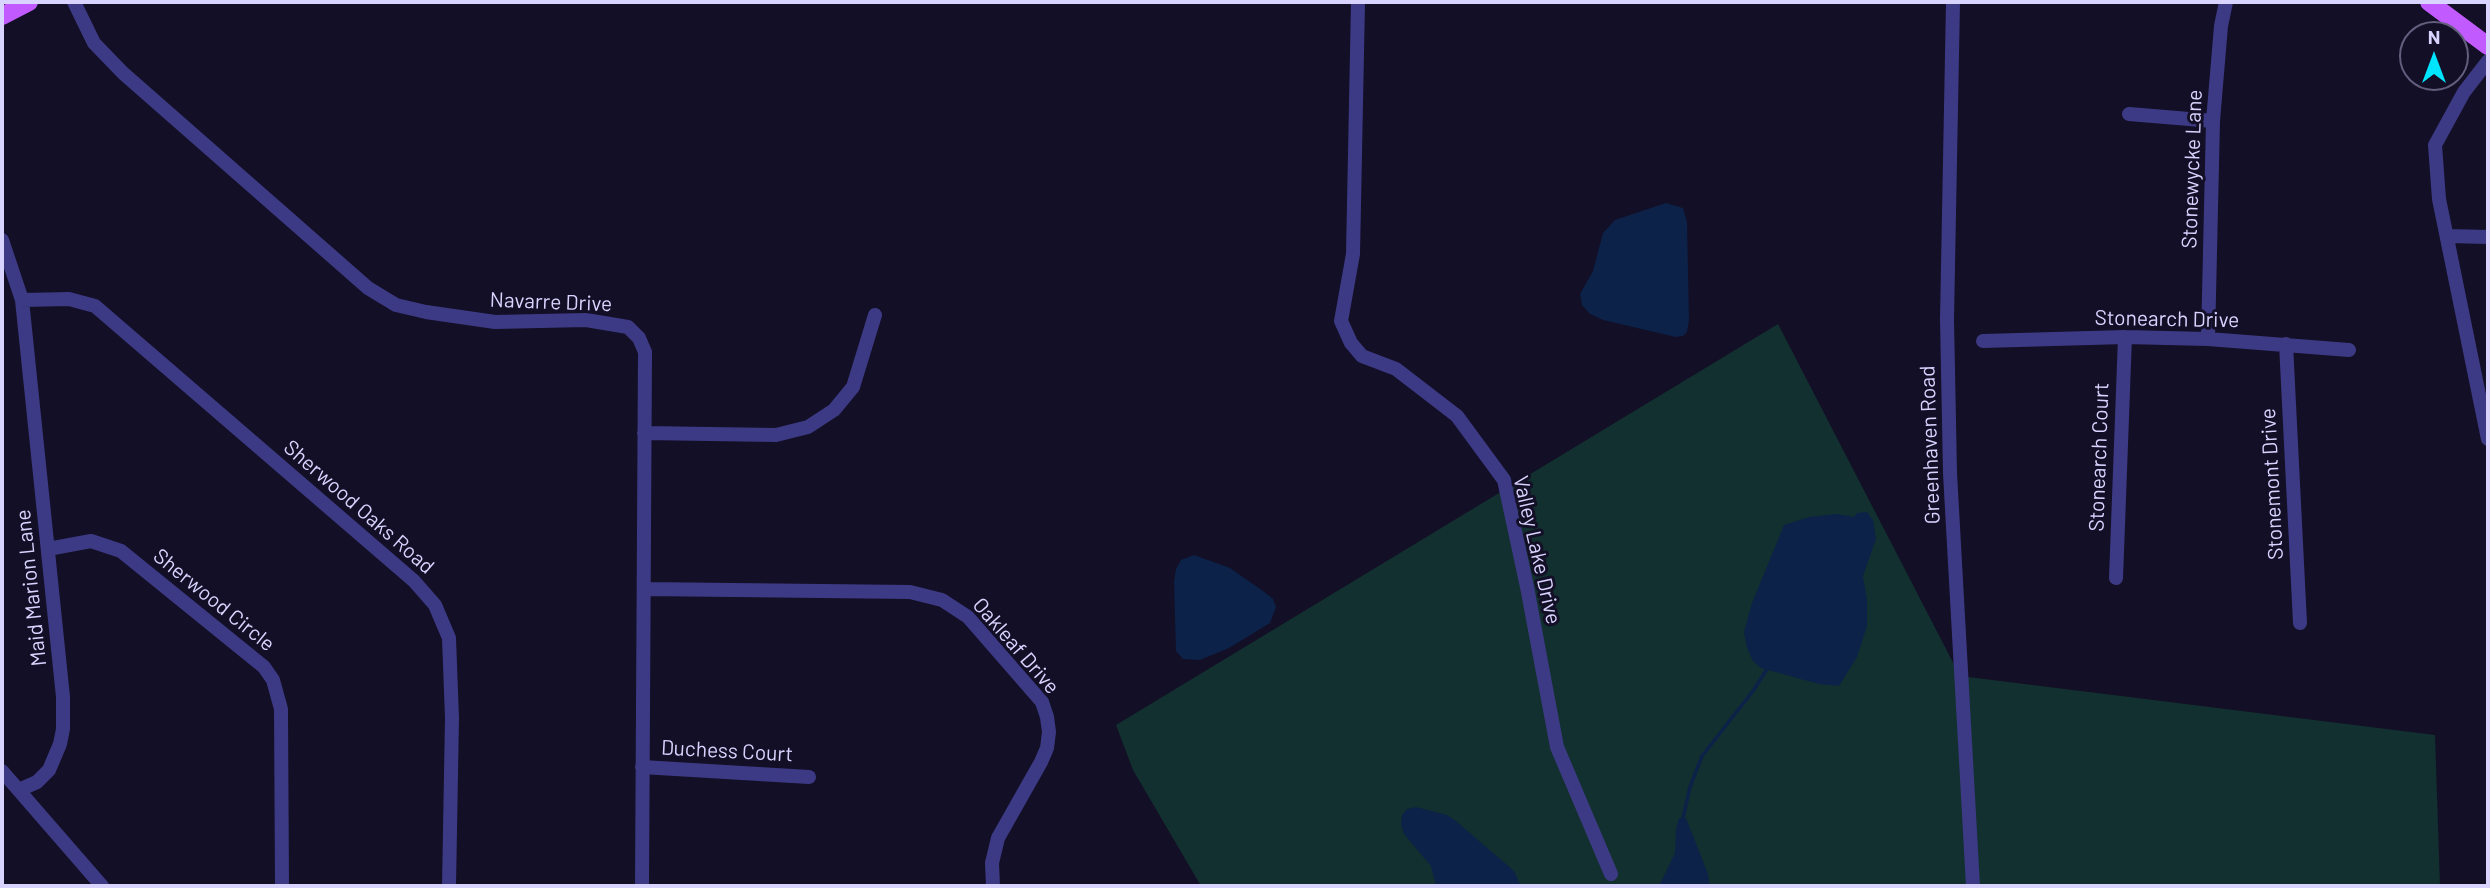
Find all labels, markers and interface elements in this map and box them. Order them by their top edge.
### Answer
north arrow [2399,21,2469,91]
text: N [2428,25,2440,48]
street label: Stonewycke Lane [2177,89,2207,249]
street label: Navarre Drive [489,287,613,317]
street label: Stonearch Drive [2094,305,2240,333]
street label: Greenhaven Road [1915,365,1945,525]
street label: Stonearch Court [2084,382,2114,532]
street label: Stonemont Drive [2255,407,2289,561]
street label: Sherwood Oaks Road [279,435,439,579]
street label: Valley Lake Drive [1508,473,1566,627]
street label: Maid Marion Lane [10,508,52,668]
street label: Sherwood Circle [148,543,280,657]
street label: Oakleaf Drive [967,593,1065,699]
street label: Duchess Court [660,735,794,767]

